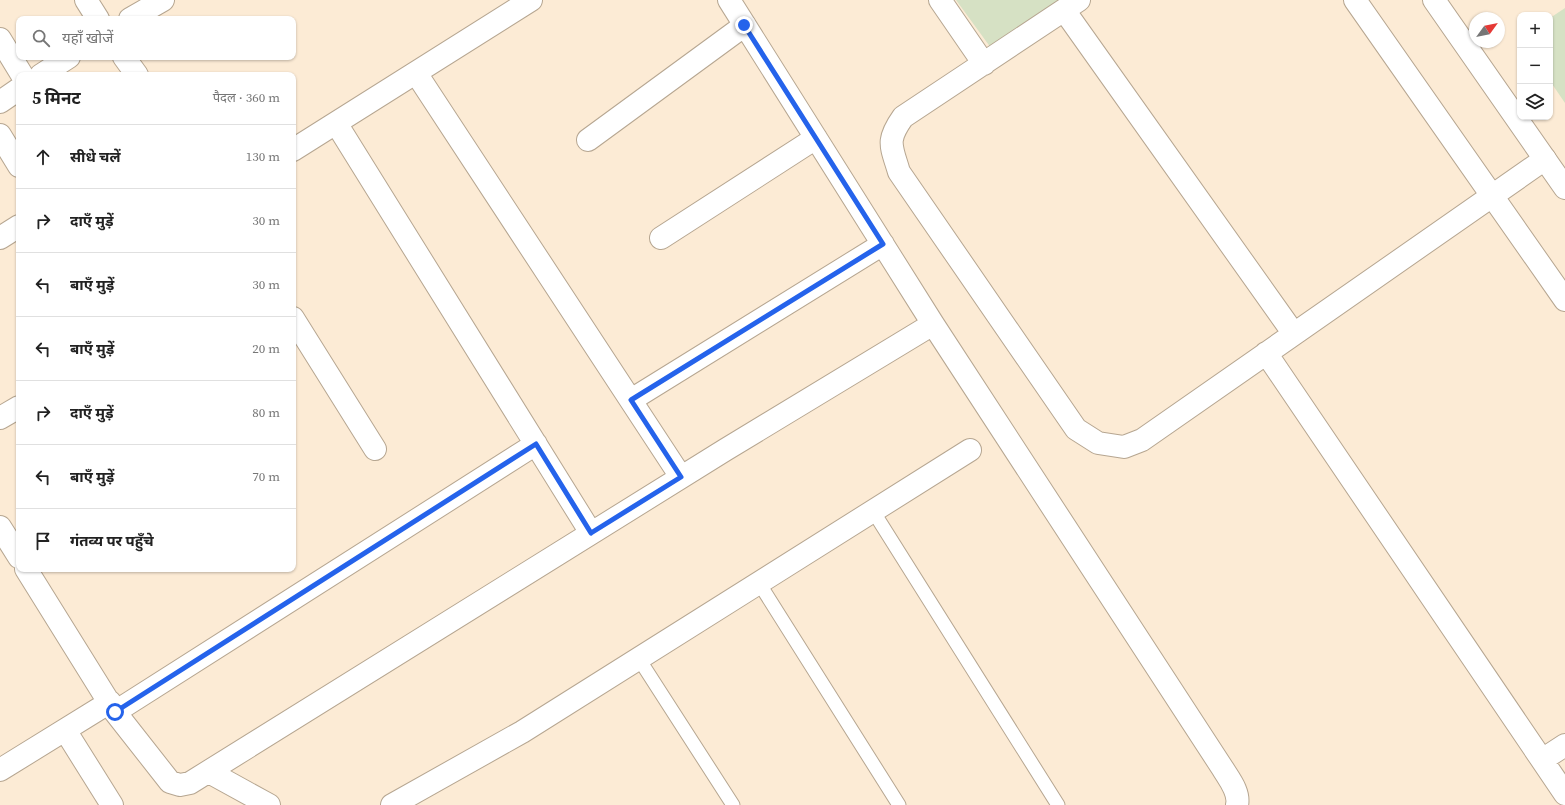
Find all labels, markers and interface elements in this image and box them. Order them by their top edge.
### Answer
north arrow [1469,12,1505,48]
map controls [1517,12,1553,120]
button: + [1517,12,1553,48]
search box [16,16,296,60]
route end [735,16,753,34]
icon: search [30,27,52,49]
text: यहाँ खोजें [62,27,113,48]
button: − [1517,48,1553,84]
button: layers [1517,84,1553,120]
text: 5 मिनट [32,86,81,110]
text: पैदल · 360 m [213,89,280,106]
icon: ahead [32,146,54,168]
text: सीधे चलें [70,146,121,167]
text: 130 m [246,148,280,165]
icon: right [32,210,54,232]
text: दाएँ मुड़ें [70,210,114,231]
text: 30 m [252,212,280,229]
icon: left [32,274,54,296]
text: बाएँ मुड़ें [70,274,114,295]
text: 30 m [252,276,280,293]
icon: left [32,338,54,360]
text: बाएँ मुड़ें [70,338,114,359]
text: 20 m [252,340,280,357]
icon: right [32,402,54,424]
text: दाएँ मुड़ें [70,402,114,423]
text: 80 m [252,404,280,421]
icon: left [32,466,54,488]
text: बाएँ मुड़ें [70,466,114,487]
text: 70 m [252,468,280,485]
icon: arrive [32,530,54,552]
text: गंतव्य पर पहुँचे [70,530,154,551]
route start [106,703,124,721]

